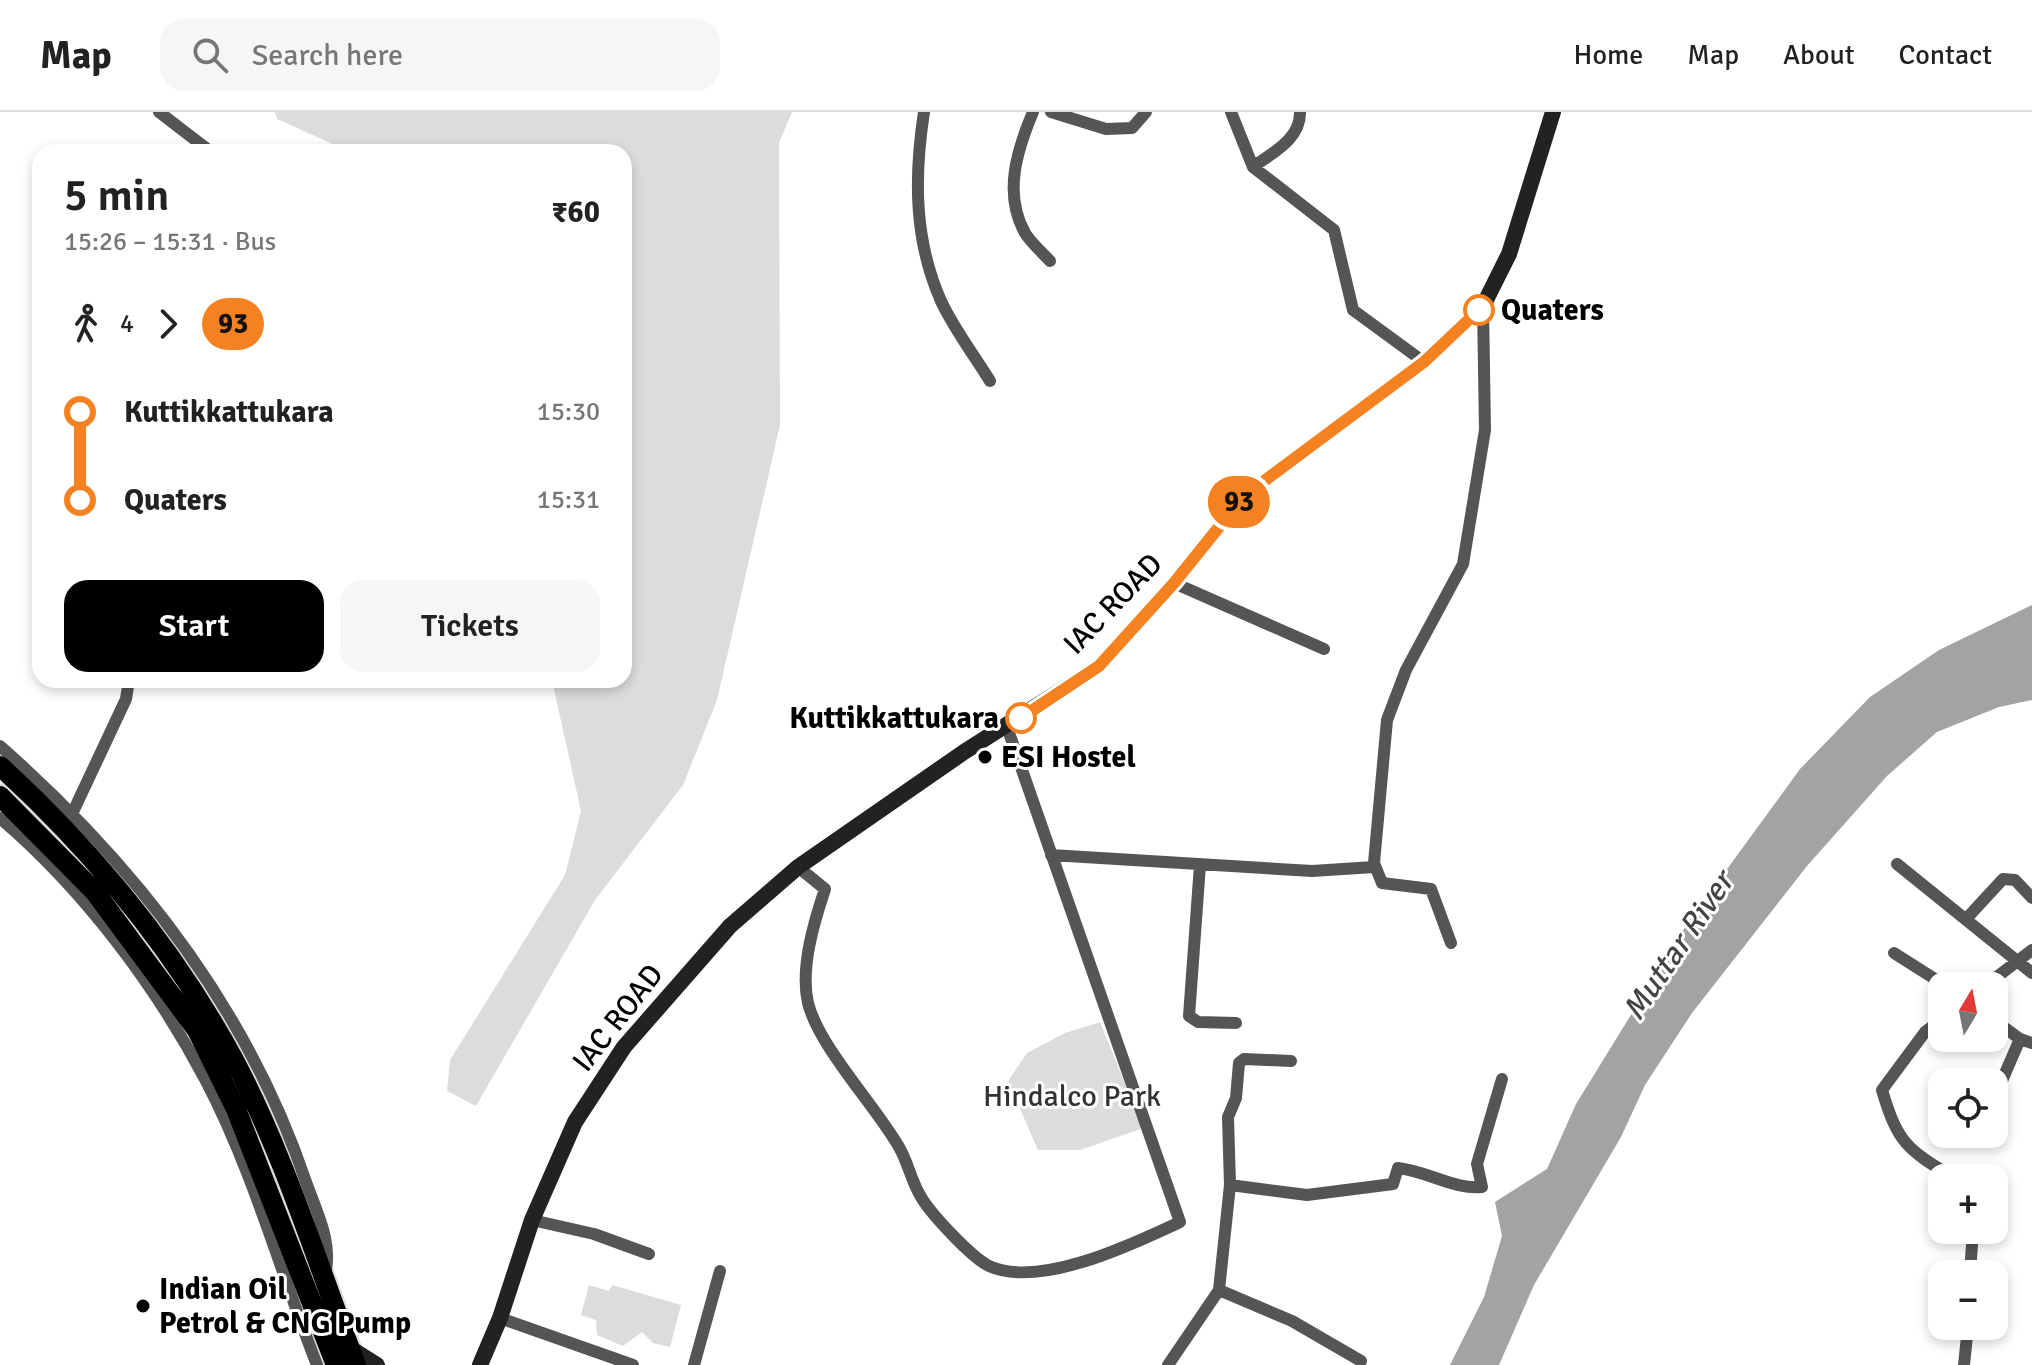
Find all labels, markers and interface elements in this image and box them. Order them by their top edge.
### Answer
search box [160,19,720,91]
text: Map [40,32,112,79]
icon: search [188,33,232,77]
text: Search here [252,37,403,74]
text: Home [1574,38,1643,72]
text: Map [1687,38,1739,72]
text: About [1783,38,1855,72]
text: Contact [1899,38,1992,72]
text: 5 min [64,169,169,223]
text: ₹60 [551,194,600,231]
text: 15:26 – 15:31 · Bus [64,226,276,258]
place label: Quaters [1501,292,1604,329]
marker: Quaters [1464,295,1494,325]
icon: walk [64,302,108,346]
icon: forward [146,302,190,346]
text: 93 [218,307,248,341]
text: 4 [120,308,134,340]
text: Kuttikkattukara [124,394,334,431]
text: 15:30 [537,396,600,428]
line badge: 93 [1203,476,1275,528]
text: Quaters [124,482,227,519]
text: 15:31 [537,484,600,516]
text: 93 [1224,485,1254,519]
street label: IAC ROAD [1056,546,1170,662]
button: Start [64,580,324,672]
button: Tickets [340,580,600,672]
place label: Kuttikkattukara [789,700,999,737]
marker: Kuttikkattukara [1006,703,1036,733]
place label: ESI Hostel [1001,739,1136,776]
marker: ESI Hostel [976,748,994,766]
water label: Muttar River [1614,861,1744,1027]
street label: IAC ROAD [565,957,671,1079]
north arrow [1928,972,2008,1052]
map controls [1928,972,2008,1340]
button: locate [1928,1068,2008,1148]
park label: Hindalco Park [983,1078,1161,1115]
button: + [1928,1164,2008,1244]
button: − [1928,1260,2008,1340]
place label: Indian Oil Petrol & CNG Pump [159,1271,411,1342]
marker: Indian Oil Petrol & CNG Pump [134,1297,152,1315]

